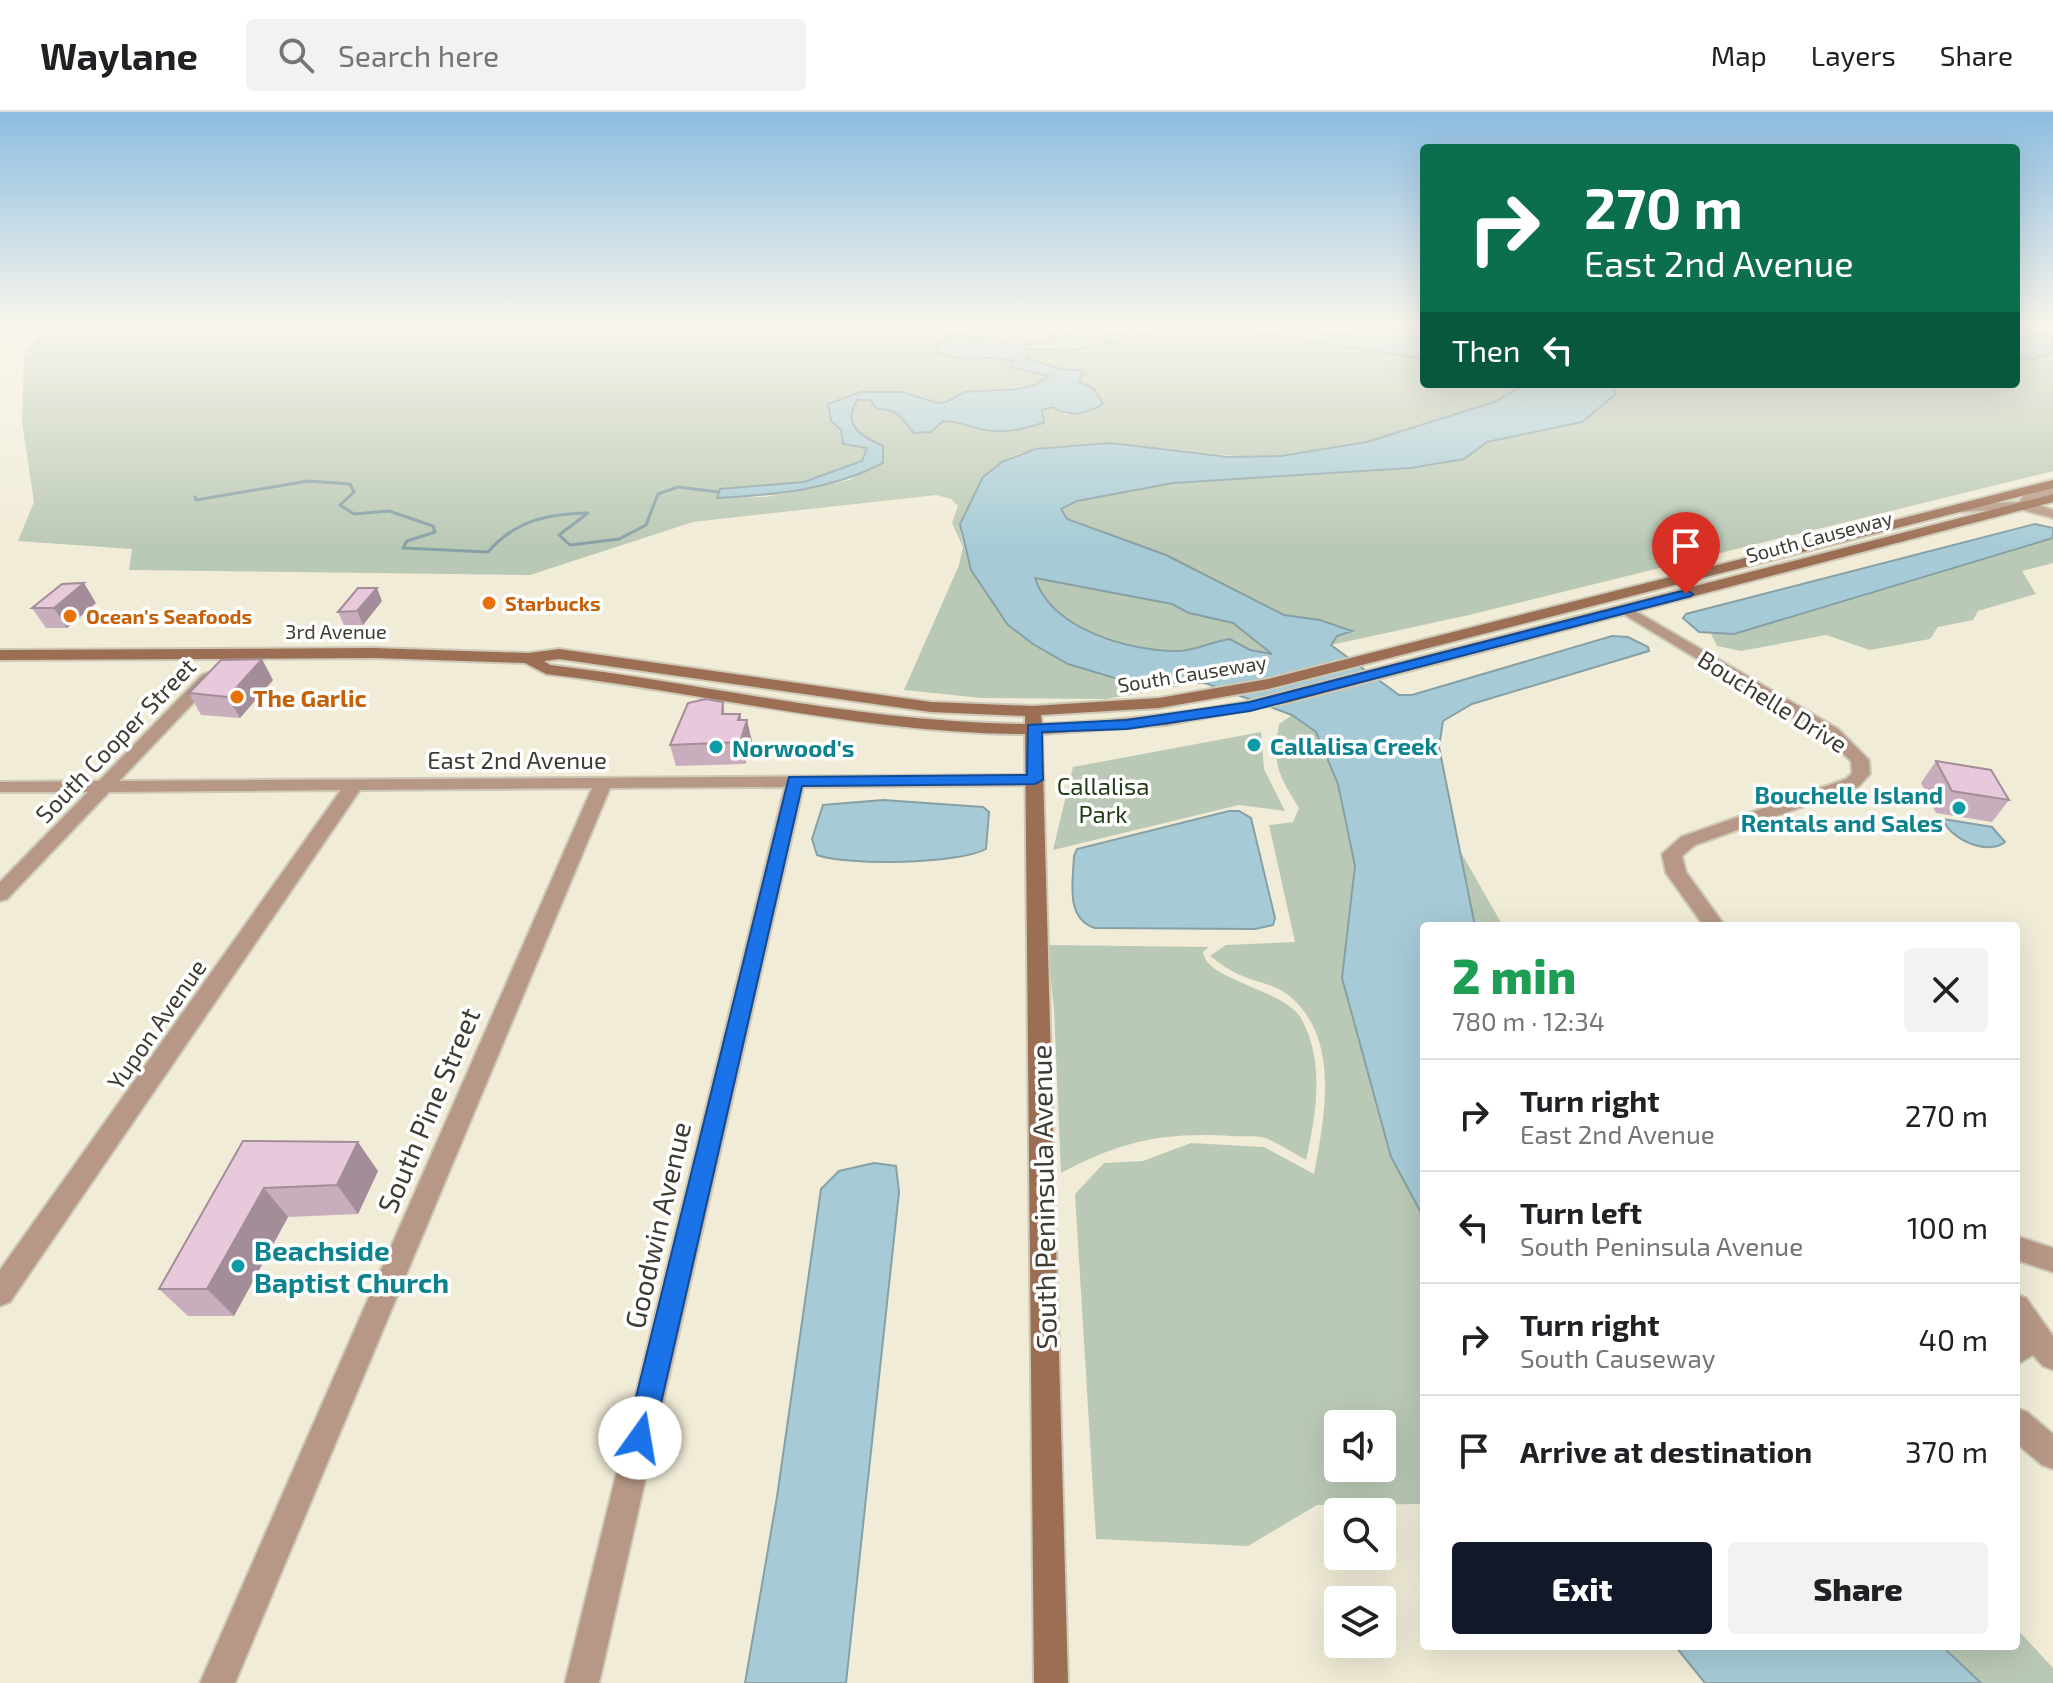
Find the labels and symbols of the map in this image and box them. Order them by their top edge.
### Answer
street label: South Causeway [1743,505,1895,567]
pin [1652,512,1720,594]
place label: Starbucks [505,591,601,615]
marker: Starbucks [480,594,498,612]
place label: Ocean's Seafoods [86,604,252,628]
marker: Ocean's Seafoods [61,607,79,625]
street label: 3rd Avenue [285,619,387,643]
street label: Bouchelle Drive [1693,644,1853,758]
street label: South Causeway [1116,649,1269,697]
street label: South Cooper Street [29,651,201,829]
place label: The Garlic [253,683,367,712]
marker: The Garlic [228,688,246,706]
place label: Callalisa Creek [1270,731,1439,760]
place label: Norwood's [732,733,855,762]
marker: Callalisa Creek [1245,736,1263,754]
marker: Norwood's [707,738,725,756]
street label: East 2nd Avenue [427,745,607,774]
park label: Callalisa Park [1057,771,1149,828]
place label: Bouchelle Island Rentals and Sales [1741,780,1943,837]
marker: Bouchelle Island Rentals and Sales [1950,799,1968,817]
street label: Yupon Avenue [100,953,212,1095]
street label: South Pine Street [369,1002,487,1218]
street label: South Peninsula Avenue [1023,1044,1063,1350]
street label: Goodwin Avenue [617,1118,697,1332]
place label: Beachside Baptist Church [254,1233,449,1299]
marker: Beachside Baptist Church [229,1257,247,1275]
position arrow [598,1396,682,1480]

